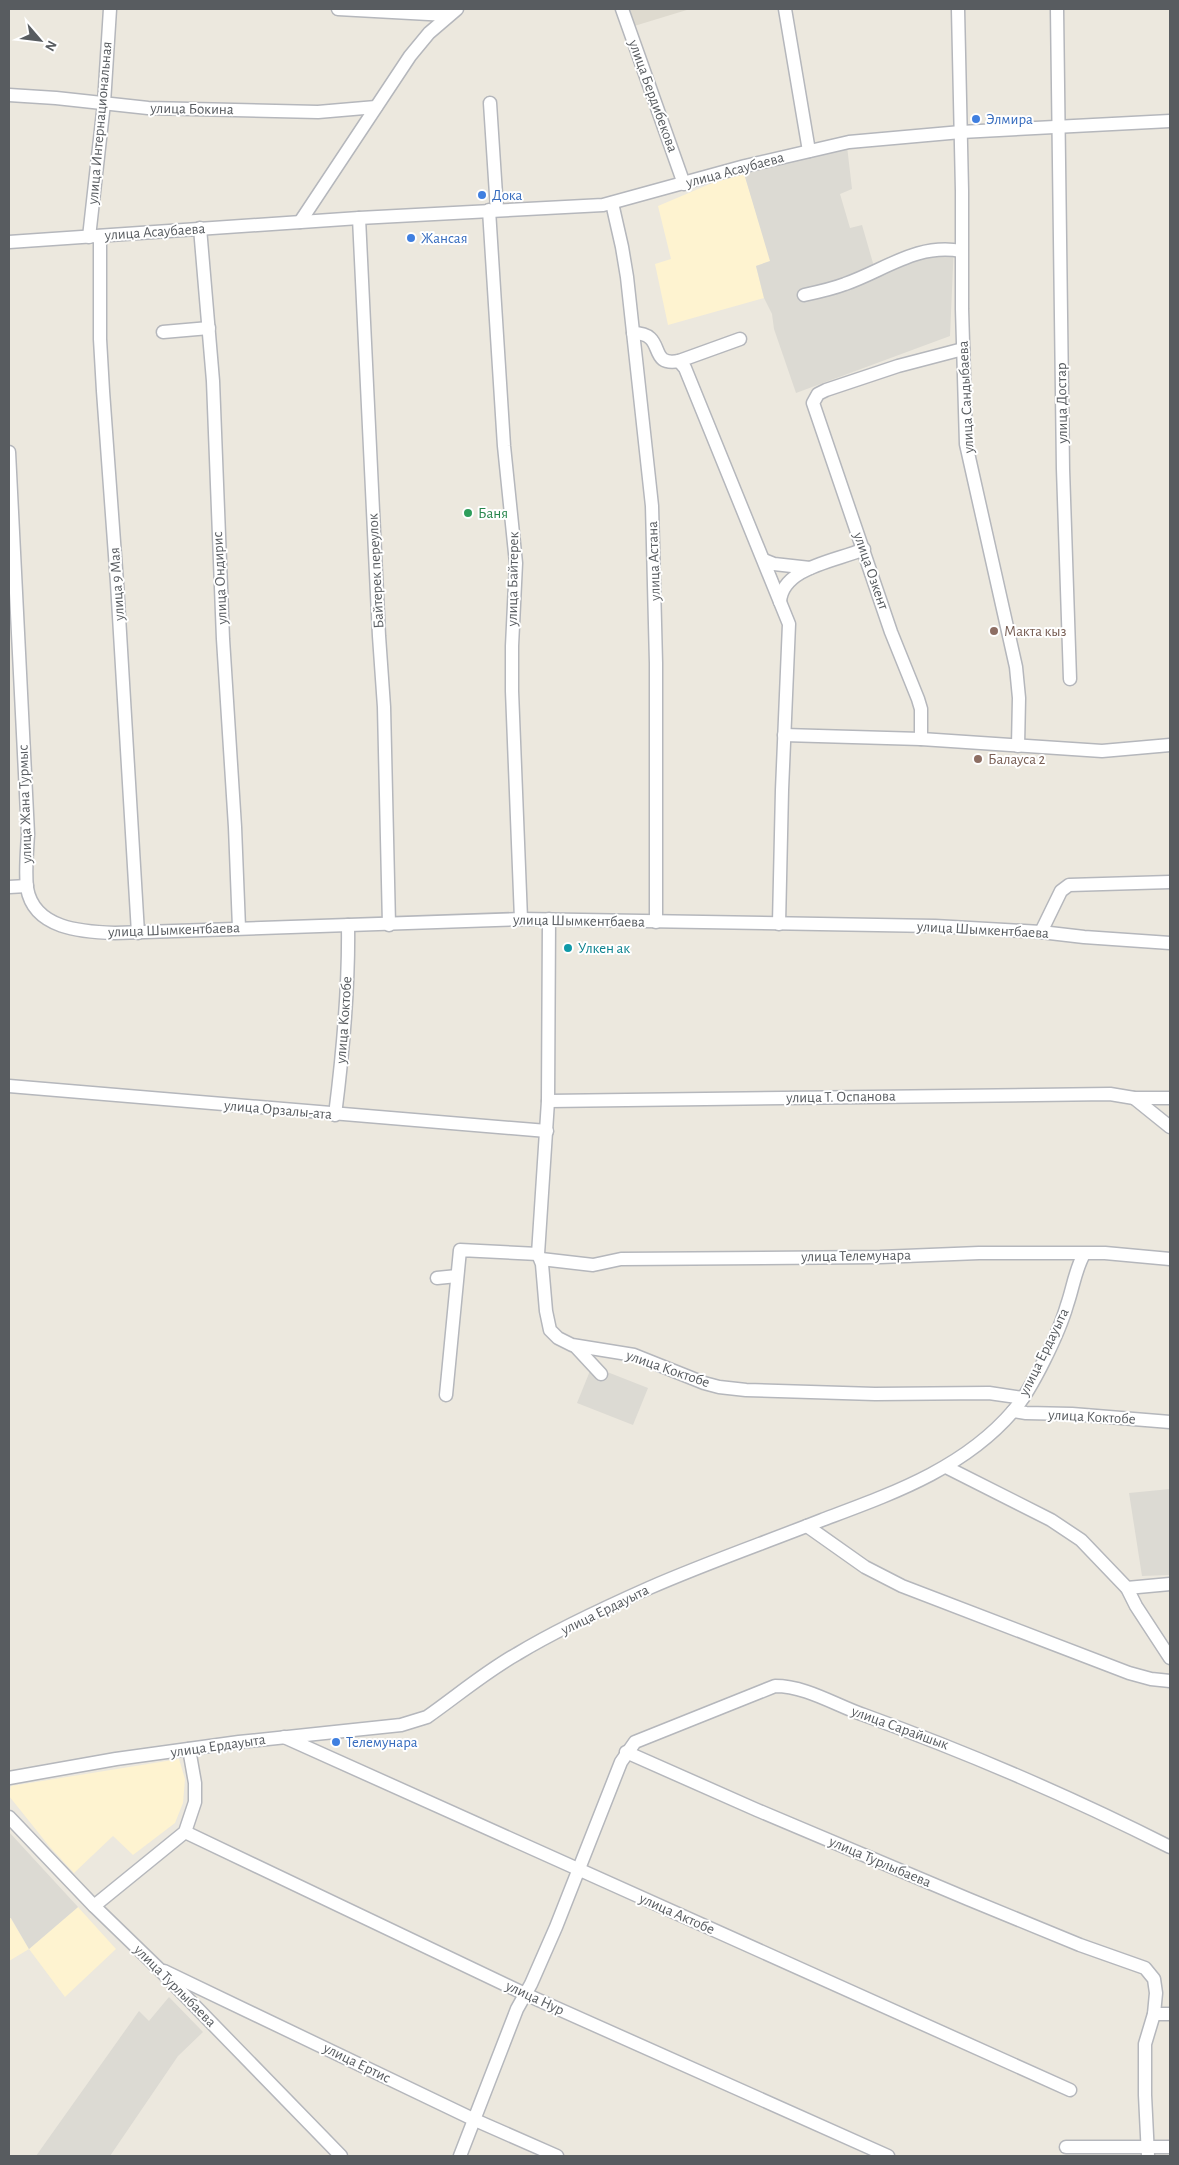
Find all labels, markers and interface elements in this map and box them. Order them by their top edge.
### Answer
north arrow [15,15,65,65]
street label: улица Бердибекова [625,37,680,154]
text: N [42,38,59,53]
street label: улица Интернациональная [85,41,115,206]
street label: улица Бокина [149,101,234,117]
place label: Элмира [986,112,1033,127]
marker: Элмира [970,113,982,125]
street label: улица Асаубаева [683,150,786,191]
place label: Дока [492,188,522,203]
marker: Дока [476,189,488,201]
street label: улица Асаубаева [103,221,206,243]
place label: Жансая [421,231,468,246]
marker: Жансая [405,232,417,244]
street label: улица Сандыбаева [956,340,976,455]
street label: улица Достар [1054,362,1070,445]
place label: Баня [478,506,508,521]
marker: Баня [462,507,474,519]
street label: Байтерек переулок [365,513,387,629]
street label: улица Астана [645,521,663,602]
street label: улица Озкент [850,529,891,612]
street label: улица Ондирис [210,531,230,626]
street label: улица Байтерек [505,531,521,628]
street label: улица 9 Мая [107,547,127,622]
place label: Макта кыз [1004,624,1067,639]
marker: Макта кыз [988,625,1000,637]
street label: улица Жана Турмыс [15,744,35,865]
place label: Балауса 2 [988,752,1046,767]
marker: Балауса 2 [972,753,984,765]
street label: улица Шымкентбаева [512,912,645,930]
street label: улица Шымкентбаева [916,919,1049,941]
street label: улица Шымкентбаева [107,920,240,940]
place label: Улкен ак [578,941,630,956]
marker: Улкен ак [562,942,574,954]
street label: улица Коктобе [333,976,355,1065]
street label: улица Т. Оспанова [785,1089,896,1105]
street label: улица Орзалы-ата [222,1098,333,1122]
street label: улица Телемунара [800,1248,911,1264]
street label: улица Ердауыта [1016,1306,1072,1399]
street label: улица Коктобе [623,1347,712,1390]
street label: улица Коктобе [1047,1407,1136,1427]
street label: улица Ердауыта [558,1582,651,1638]
street label: улица Сарайшык [849,1703,951,1753]
street label: улица Ердауыта [169,1732,266,1760]
place label: Телемунара [346,1735,418,1750]
marker: Телемунара [330,1736,342,1748]
street label: улица Турлыбаева [826,1833,933,1890]
street label: улица Актобе [636,1890,717,1937]
street label: улица Турлыбаева [130,1941,219,2030]
street label: улица Нур [503,1978,567,2018]
street label: улица Ертис [320,2040,393,2086]

